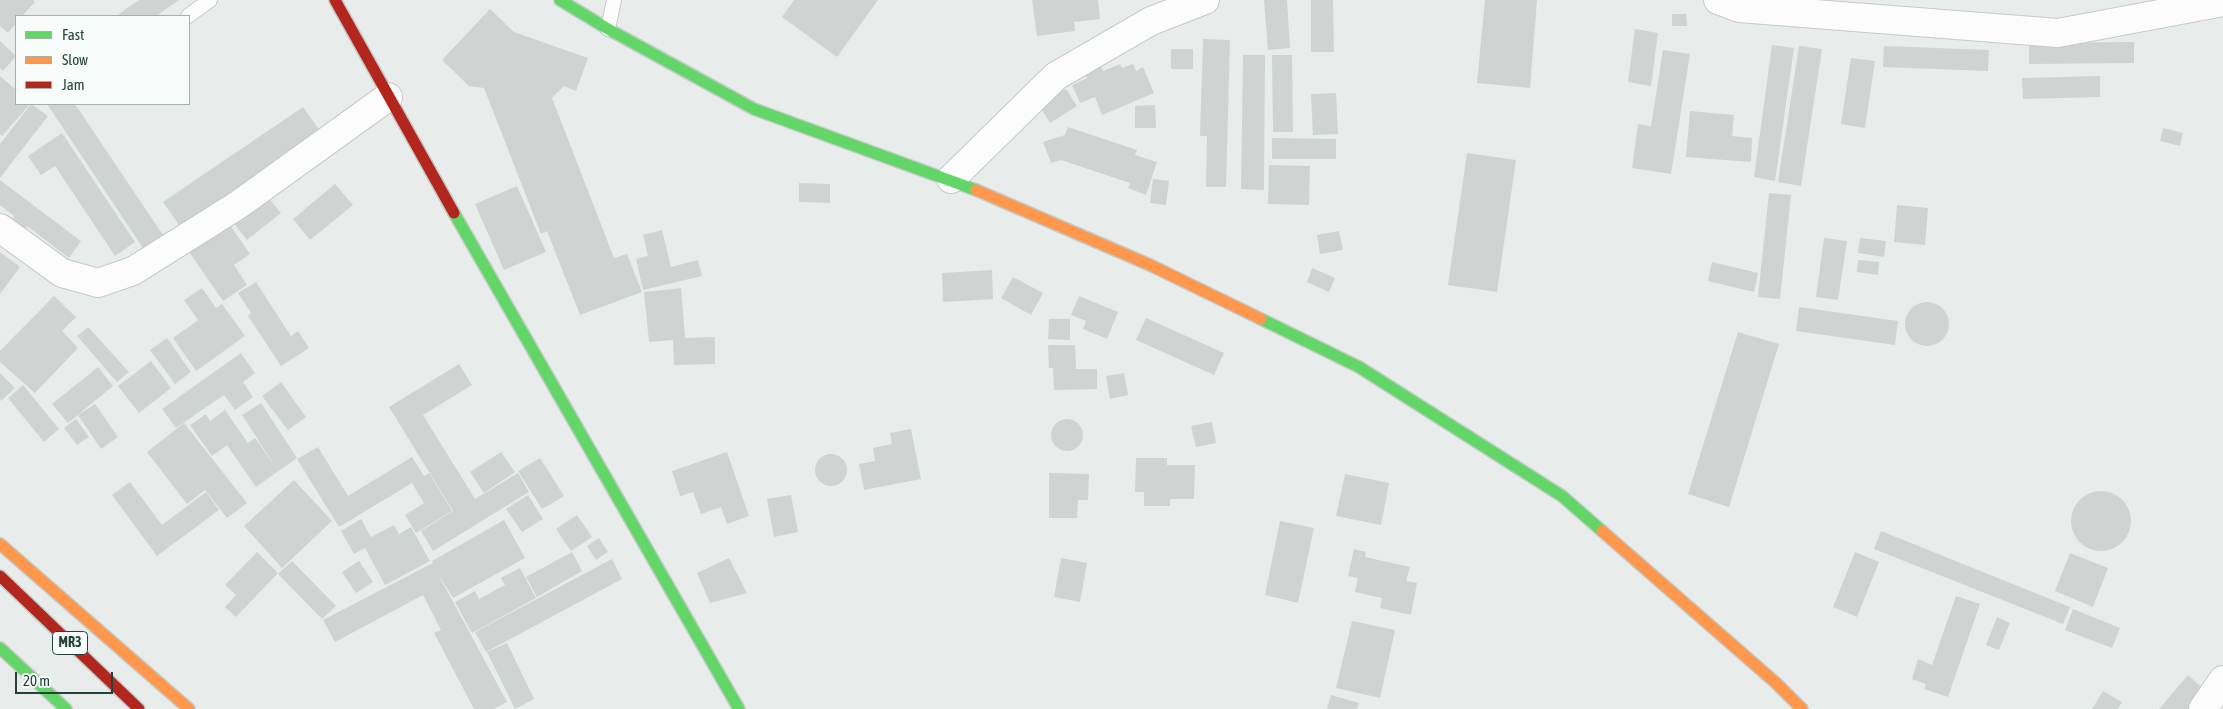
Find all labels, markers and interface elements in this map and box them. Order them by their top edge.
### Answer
legend [15,15,190,105]
text: Fast [62,26,84,43]
text: Slow [62,51,88,68]
text: Jam [62,76,85,93]
road number: MR3 [52,632,88,654]
scale bar [18,662,115,694]
text: 20 m [23,672,50,689]

